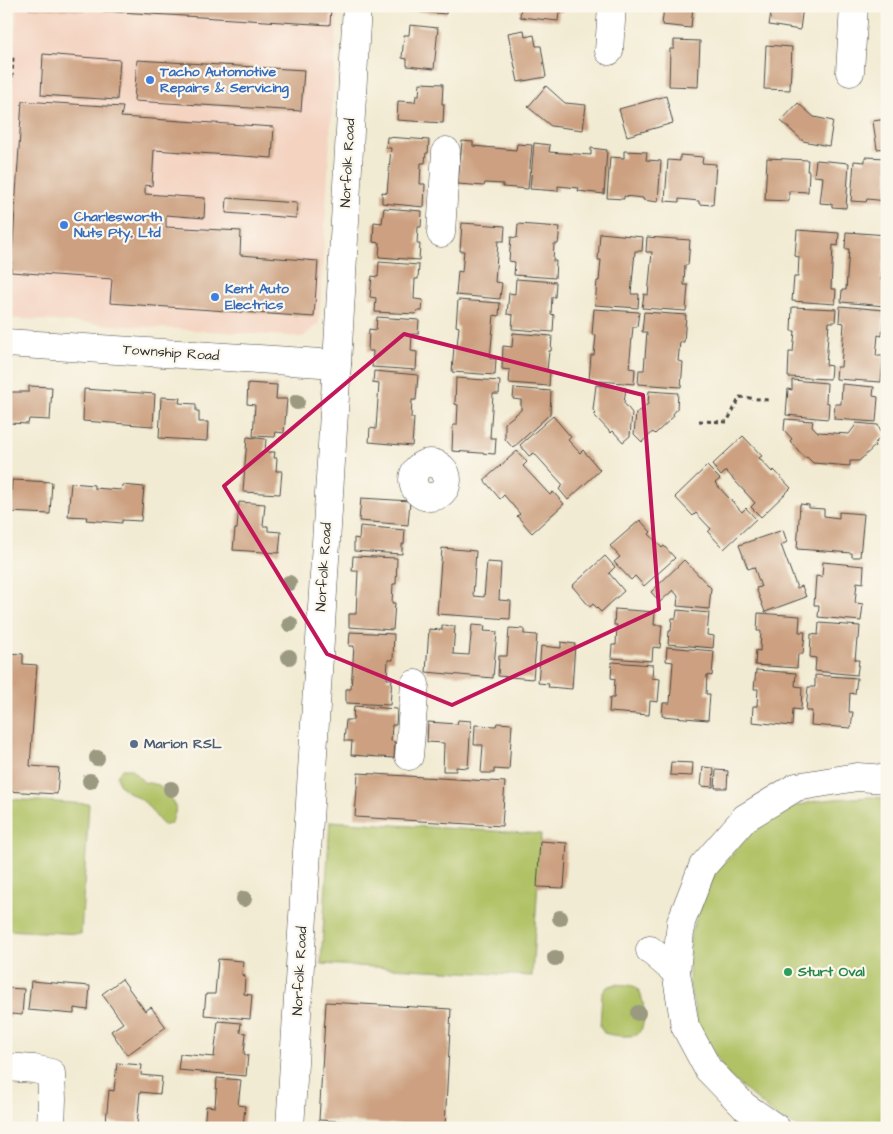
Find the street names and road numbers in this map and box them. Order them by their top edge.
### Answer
street label: Norfolk Road [336,118,360,208]
street label: Township Road [122,340,220,366]
street label: Norfolk Road [311,522,337,612]
street label: Norfolk Road [288,926,312,1016]

